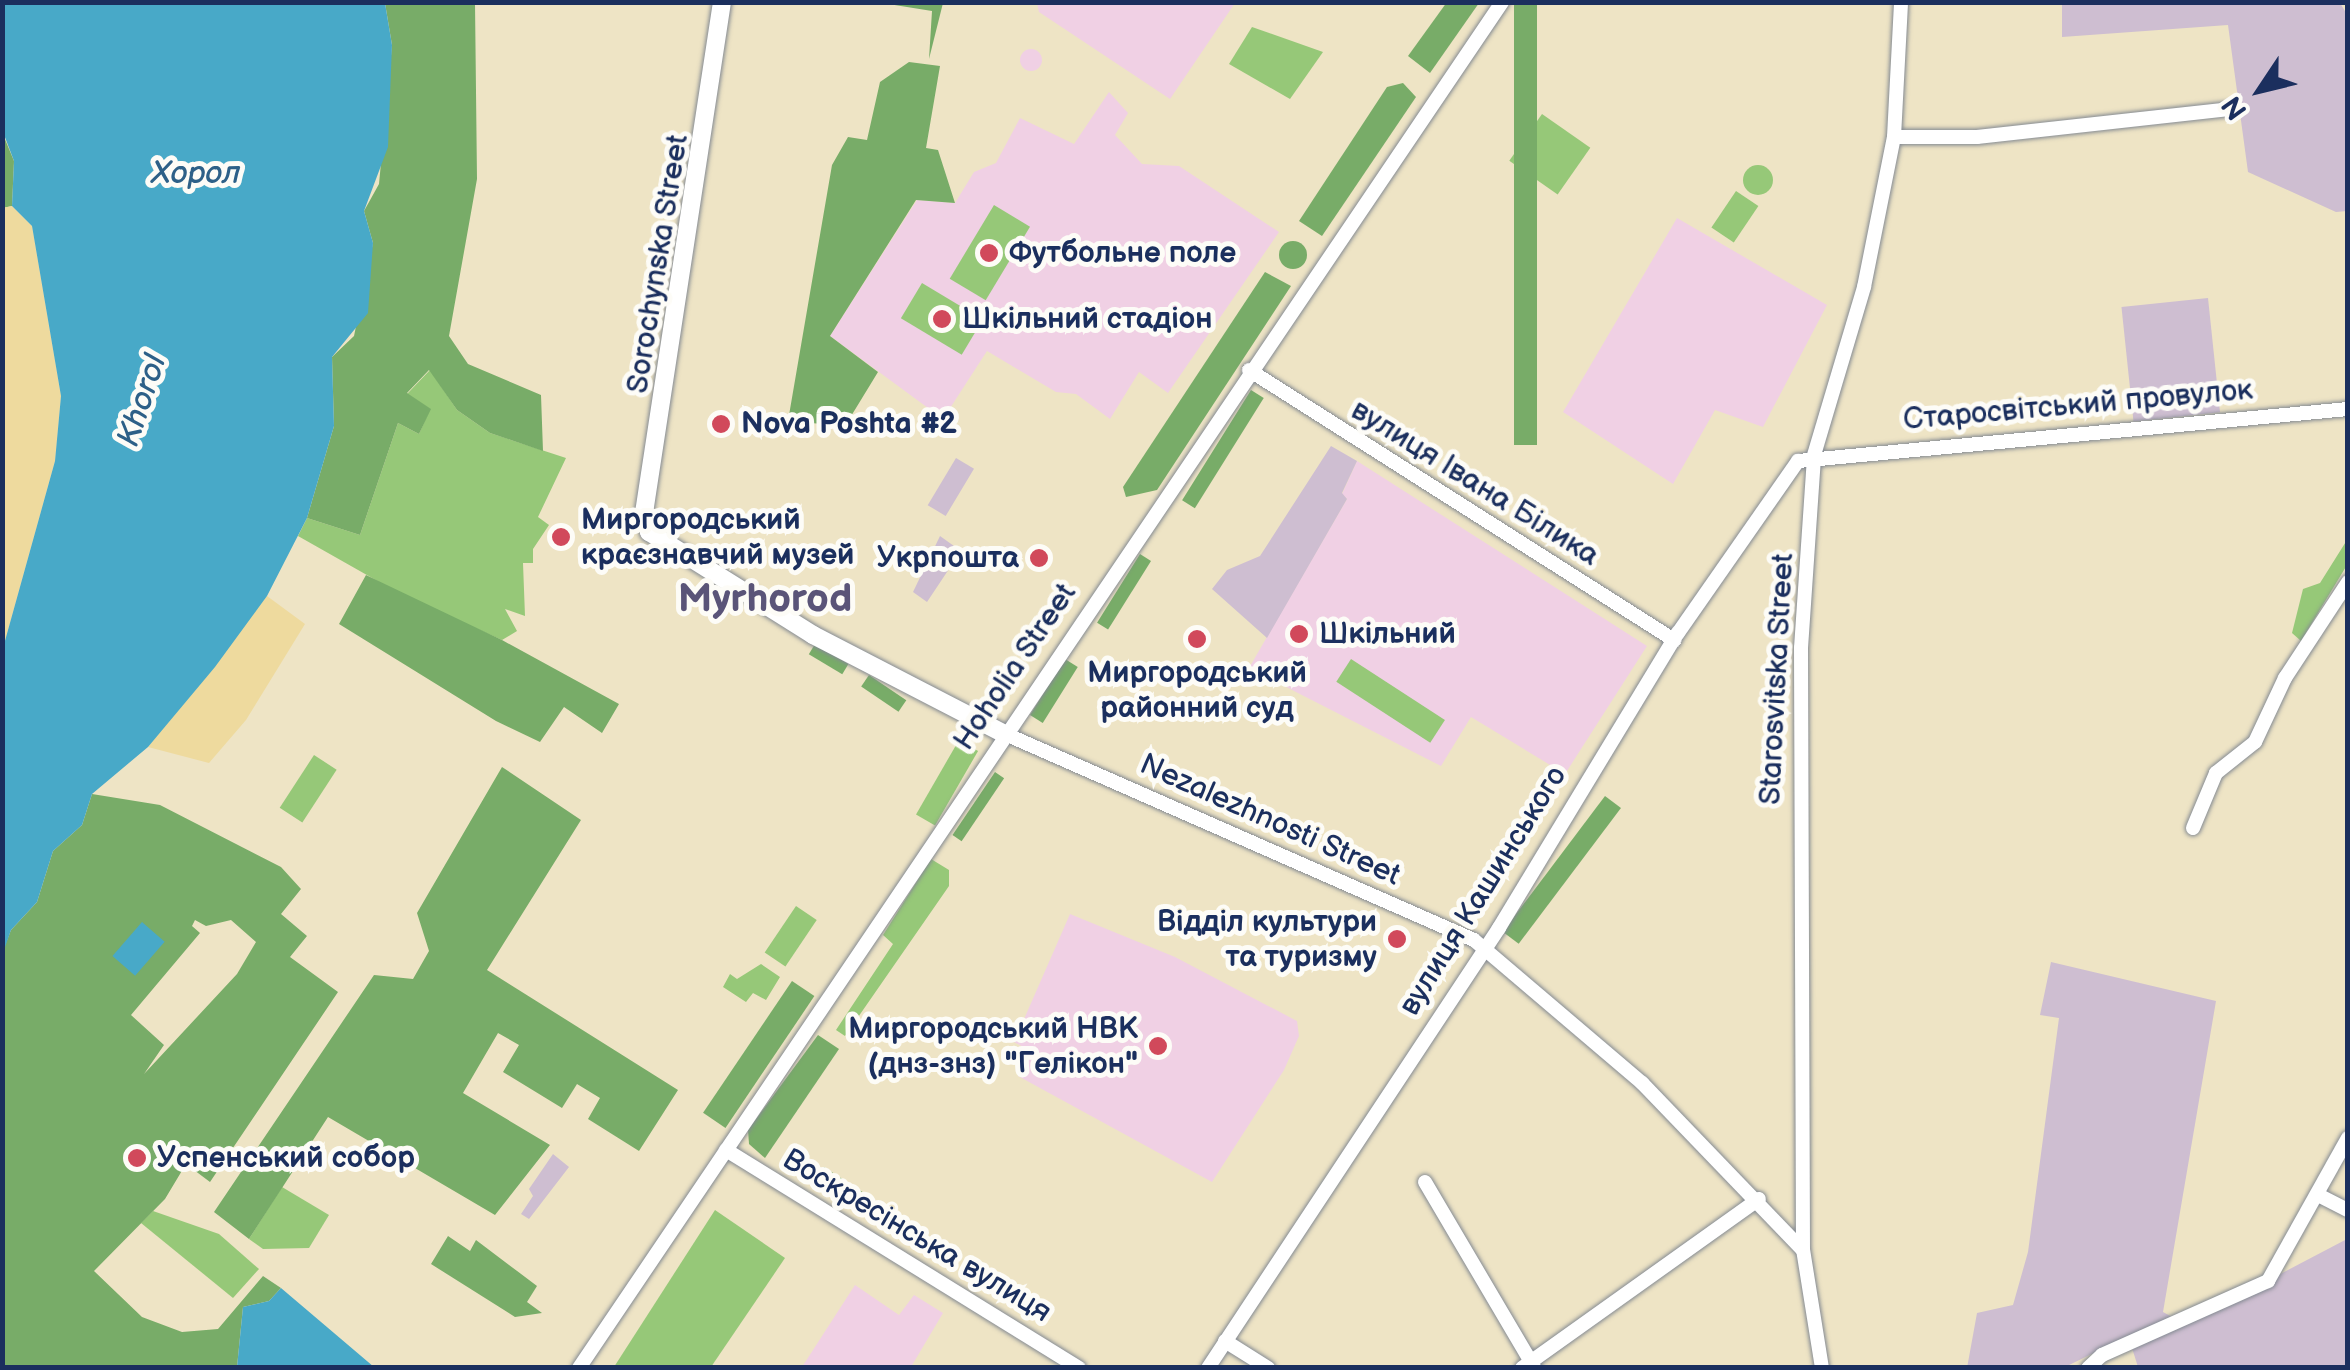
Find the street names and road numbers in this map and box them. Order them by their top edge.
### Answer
street label: Sorochynska Street [620,132,696,396]
street label: Старосвітський провулок [1902,372,2254,438]
street label: вулиця Івана Білика [1344,392,1606,574]
street label: Starosvitska Street [1752,552,1802,806]
street label: Hoholia Street [946,577,1084,757]
street label: Nezalezhnosti Street [1134,746,1406,894]
street label: вулиця Кашинського [1392,760,1574,1022]
street label: Воскресінська вулиця [776,1142,1058,1330]

